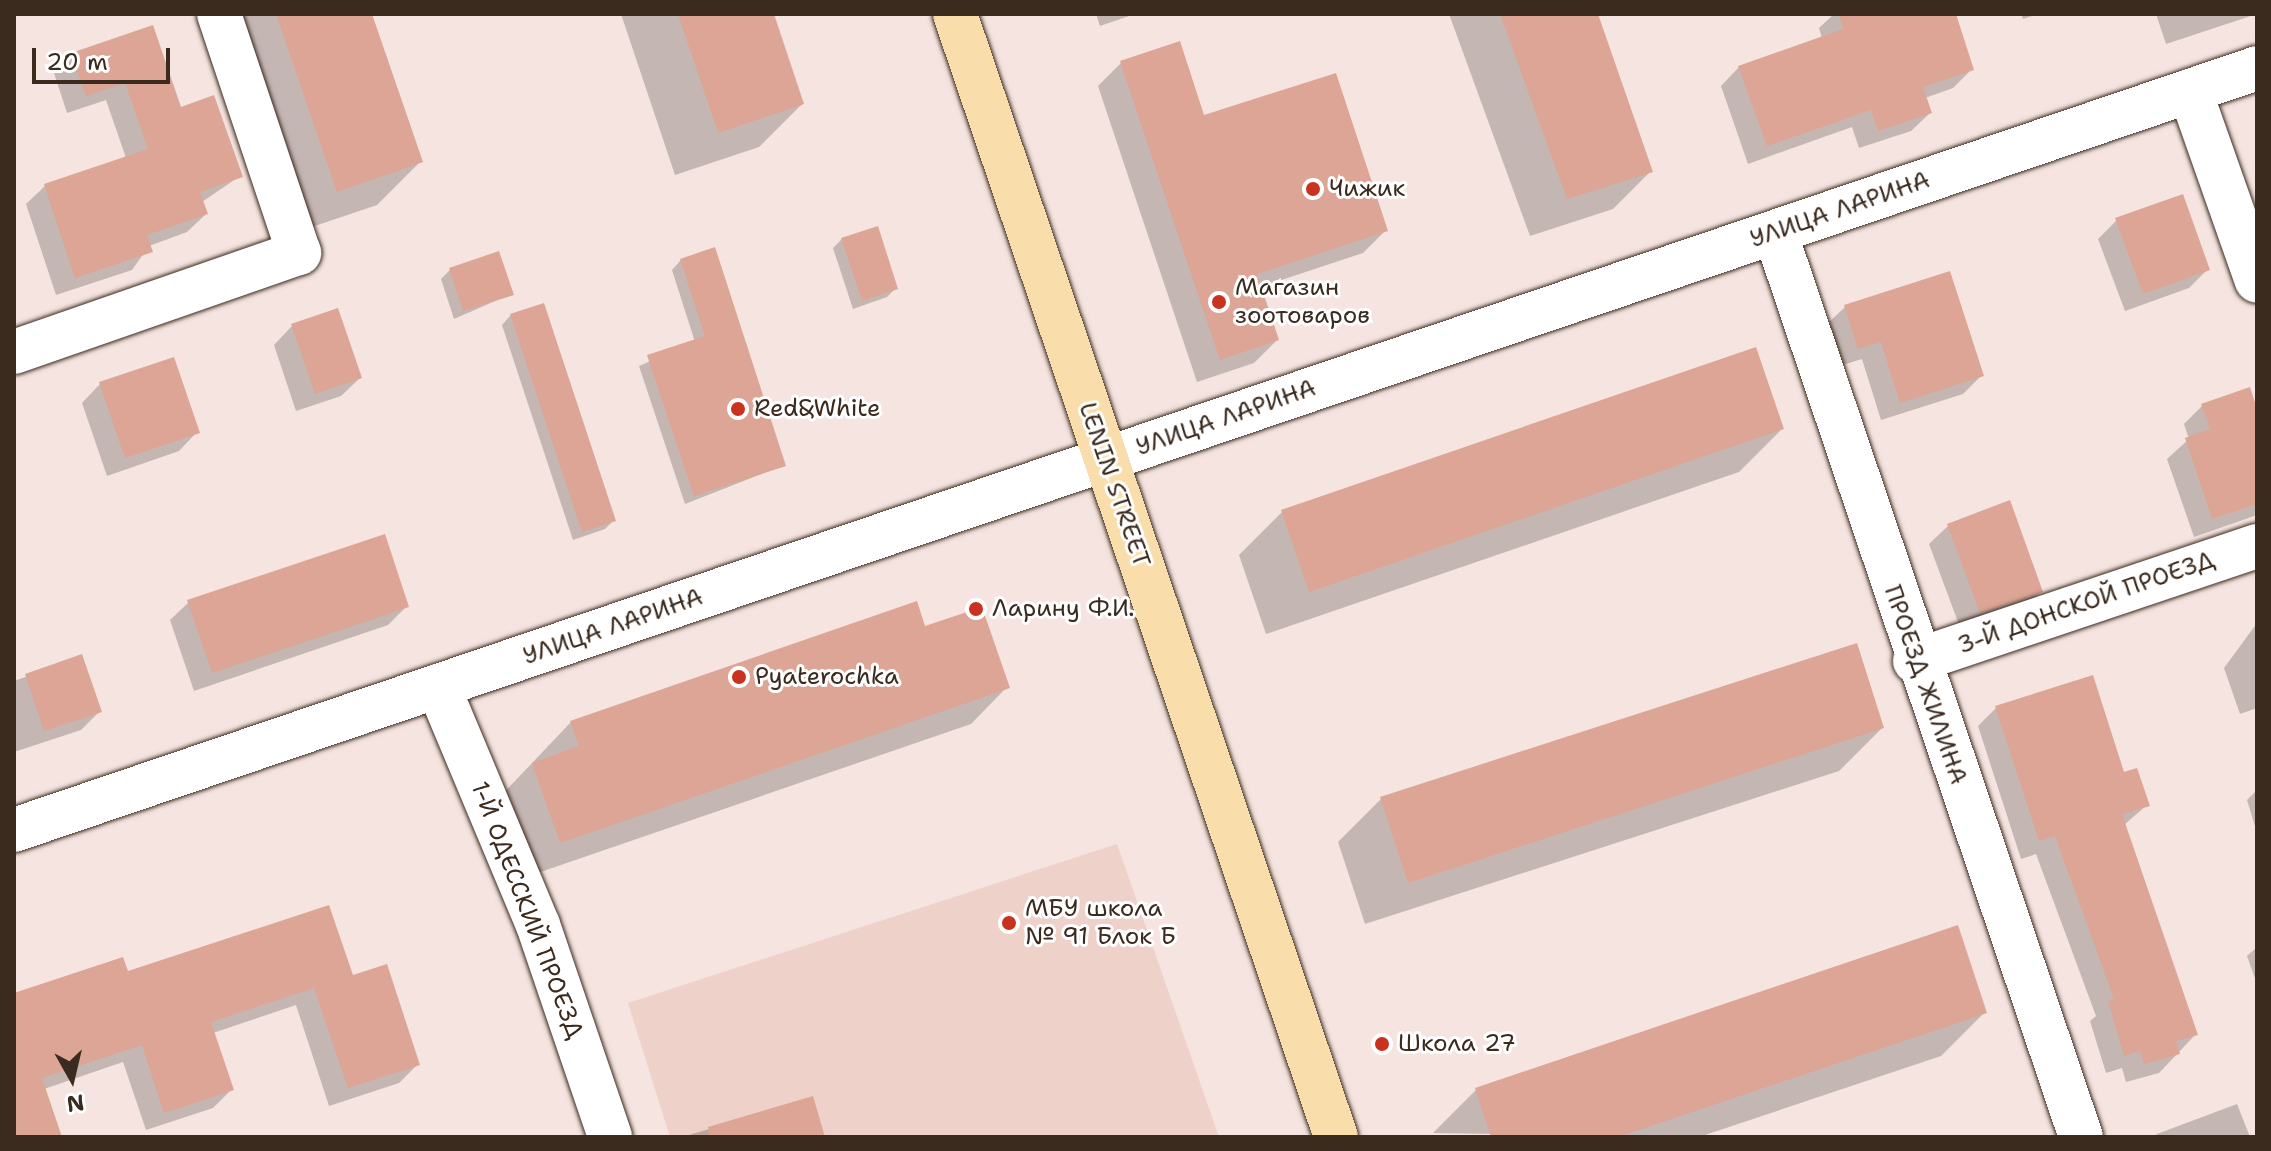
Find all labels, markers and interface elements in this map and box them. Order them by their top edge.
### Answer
scale bar [36,32,174,82]
text: 20 m [46,46,108,78]
street label: УЛИЦА ЛАРИНА [1746,166,1934,254]
place label: Чижик [1329,175,1405,203]
marker: Чижик [1304,180,1322,198]
place label: Магазин зоотоваров [1235,274,1370,330]
marker: Магазин зоотоваров [1210,293,1228,311]
street label: УЛИЦА ЛАРИНА [1132,374,1320,462]
place label: Red&White [754,395,881,423]
street label: LENIN STREET [1072,399,1156,571]
marker: Red&White [729,400,747,418]
street label: 3-Й ДОНСКОЙ ПРОЕЗД [1954,545,2218,661]
street label: ПРОЕЗД ЖИЛИНА [1877,582,1973,788]
street label: УЛИЦА ЛАРИНА [519,583,707,671]
place label: Ларину Ф.И. [992,595,1135,623]
marker: Ларину Ф.И. [967,600,985,618]
place label: Pyaterochka [755,663,899,691]
marker: Pyaterochka [730,668,748,686]
street label: 1-Й ОДЕССКИЙ ПРОЕЗД [465,777,589,1043]
place label: МБУ школа № 91 Блок Б [1025,895,1176,951]
marker: МБУ школа № 91 Блок Б [1000,914,1018,932]
place label: Школа 27 [1398,1030,1516,1058]
marker: Школа 27 [1373,1035,1391,1053]
north arrow [32,1039,112,1119]
text: N [65,1088,86,1119]

